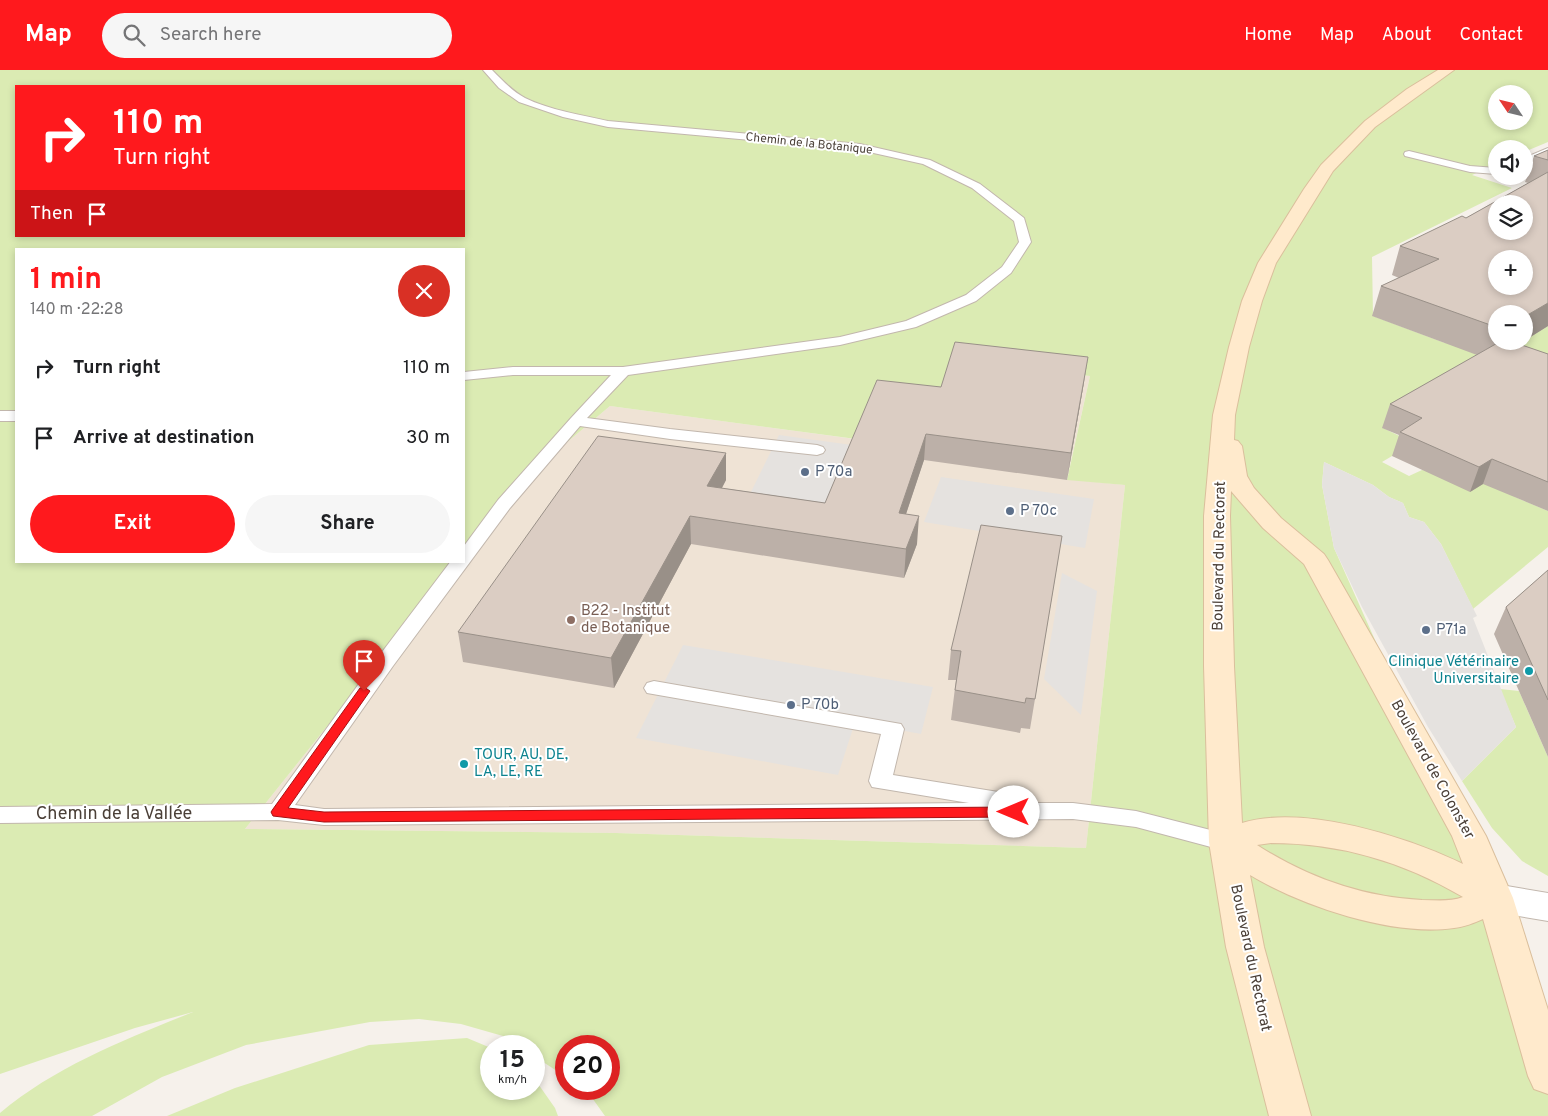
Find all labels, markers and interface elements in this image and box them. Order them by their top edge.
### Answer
search box [102,13,452,58]
text: Map [25,20,72,50]
icon: search [120,21,148,49]
text: Search here [160,23,261,47]
text: Home [1244,24,1292,47]
text: Map [1320,24,1354,47]
text: About [1382,24,1431,47]
text: Contact [1459,24,1523,47]
north arrow [1488,85,1532,130]
map controls [1488,85,1533,350]
text: 110 m [113,102,203,146]
icon: right [30,105,95,170]
street label: Chemin de la Botanique [745,129,873,159]
button: sound [1488,140,1533,185]
text: Turn right [113,145,210,172]
button: layers [1488,195,1533,240]
icon: arrive [83,200,111,228]
text: Then [30,202,73,226]
button: + [1488,250,1533,295]
text: 1 min [30,262,102,299]
button: close [398,265,450,317]
text: 140 m · 22:28 [30,300,123,320]
button: − [1488,305,1533,350]
icon: right [30,354,58,382]
text: Turn right [73,356,161,380]
text: 110 m [403,356,450,380]
icon: arrive [30,424,58,452]
text: Arrive at destination [73,426,254,450]
text: 30 m [406,426,450,450]
place label: P 70a [815,463,852,482]
marker: P 70a [799,466,811,478]
street label: Boulevard du Rectorat [1209,481,1231,631]
button: Exit [30,495,235,553]
button: Share [245,495,450,553]
place label: P 70c [1020,502,1057,521]
marker: P 70c [1004,505,1016,517]
place label: B22 - Institut de Botanique [581,602,670,638]
marker: B22 - Institut de Botanique [565,614,577,626]
place label: P71a [1436,621,1466,640]
marker: P71a [1420,624,1432,636]
pin [343,640,385,691]
icon: arrive [350,647,378,675]
place label: Clinique Vétérinaire Universitaire [1388,653,1519,689]
marker: Clinique Vétérinaire Universitaire [1523,665,1535,677]
place label: P 70b [801,696,839,715]
street label: Boulevard de Colonster [1386,697,1478,843]
marker: P 70b [785,699,797,711]
place label: TOUR, AU, DE, LA, LE, RE [474,746,568,782]
marker: TOUR, AU, DE, LA, LE, RE [458,758,470,770]
position arrow [987,785,1039,837]
street label: Chemin de la Vallée [36,803,192,826]
street label: Boulevard du Rectorat [1225,883,1275,1033]
speed limit sign: 20 [555,1035,620,1100]
text: 15 [500,1045,525,1077]
text: km/h [498,1072,527,1088]

